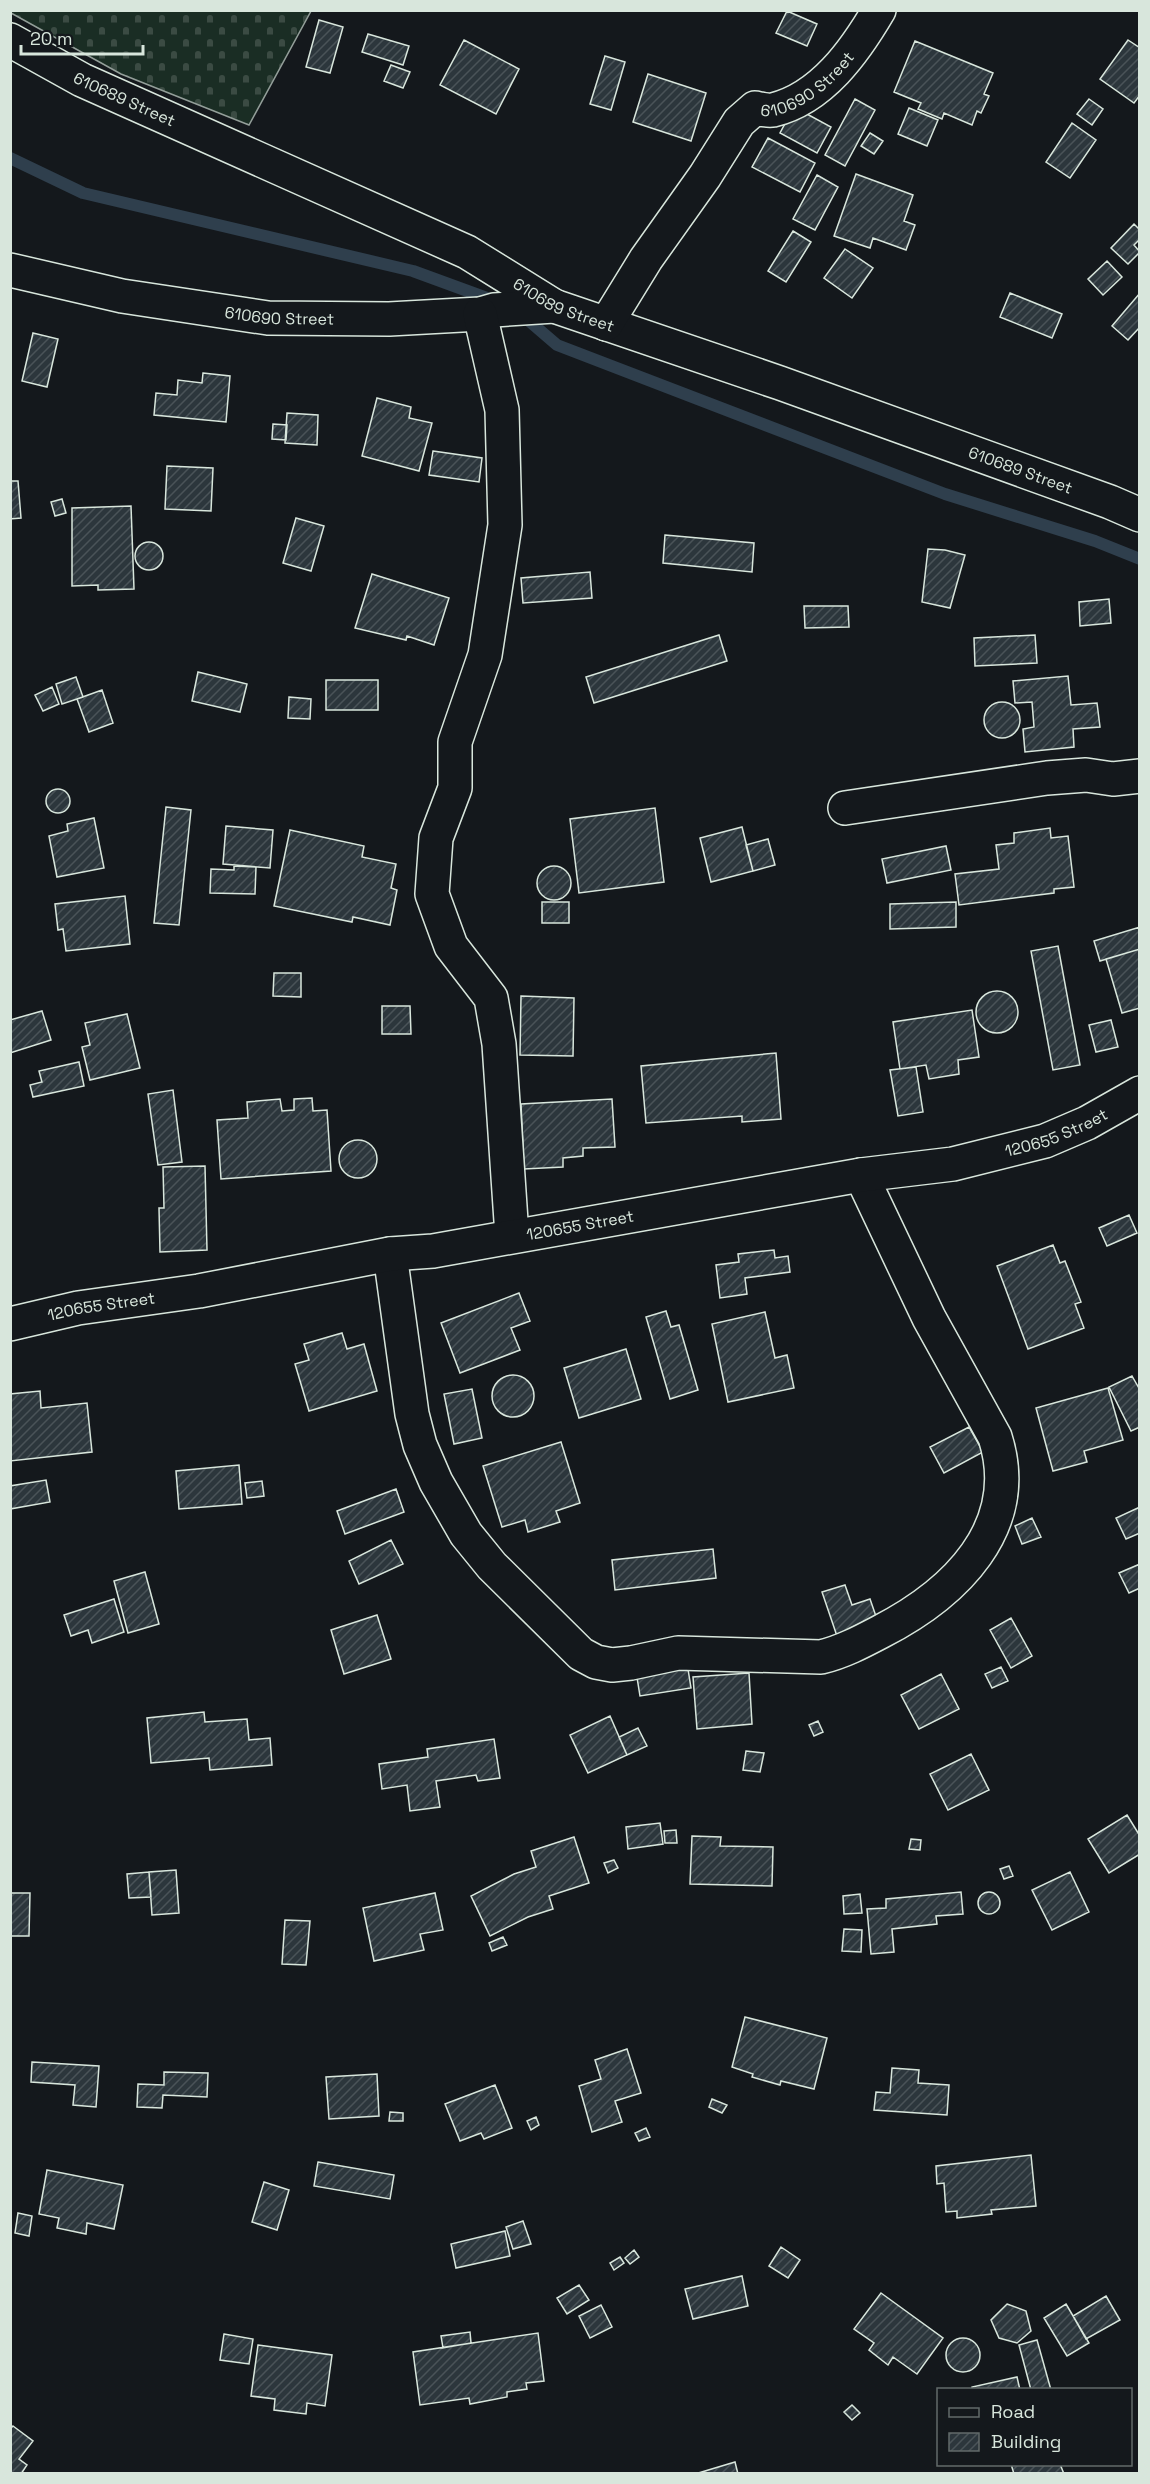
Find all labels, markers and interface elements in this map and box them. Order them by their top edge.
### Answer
scale bar [21,18,142,56]
text: 20 m [30,27,73,50]
street label: 610690 Street [759,47,859,122]
street label: 610689 Street [70,67,179,131]
street label: 610689 Street [509,273,617,337]
street label: 610690 Street [223,302,334,330]
street label: 610689 Street [965,442,1075,499]
street label: 120655 Street [1003,1104,1111,1162]
street label: 120655 Street [525,1206,635,1245]
street label: 120655 Street [45,1287,156,1326]
legend [937,2388,1132,2466]
text: Road [991,2400,1035,2423]
text: Building [991,2430,1061,2453]

